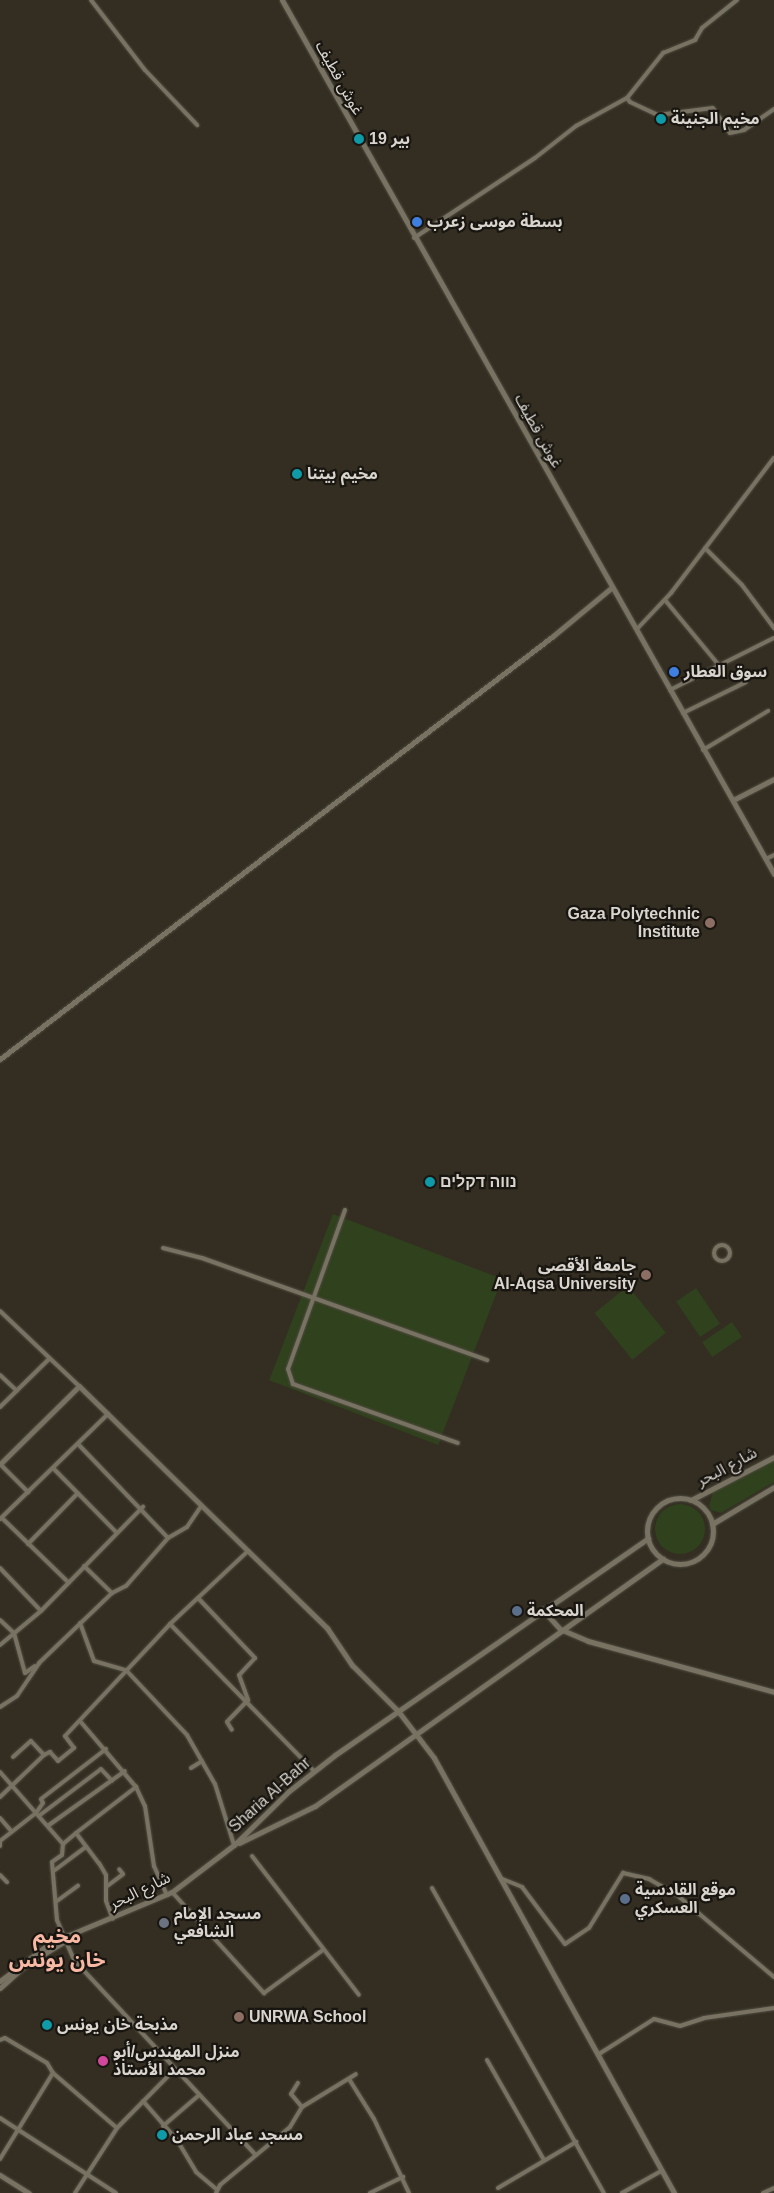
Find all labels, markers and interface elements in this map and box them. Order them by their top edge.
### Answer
street label: غوش قطيف [311,38,367,118]
place label: مخيم الجنينة [671,109,760,129]
marker: مخيم الجنينة [655,113,667,125]
place label: بير 19 [369,129,410,149]
marker: بير 19 [353,133,365,145]
place label: بسطة موسى زعرب [427,212,563,232]
marker: بسطة موسى زعرب [411,216,423,228]
street label: غوش قطيف [510,391,566,471]
place label: مخيم بيتنا [307,464,378,484]
marker: مخيم بيتنا [291,468,303,480]
place label: سوق العطار [684,662,767,682]
marker: سوق العطار [668,666,680,678]
place label: Gaza Polytechnic Institute [568,904,700,942]
marker: Gaza Polytechnic Institute [704,917,716,929]
place label: נווה דקלים [440,1172,517,1192]
marker: נווה דקלים [424,1176,436,1188]
place label: جامعة الأقصى Al-Aqsa University [494,1256,636,1294]
marker: جامعة الأقصى Al-Aqsa University [640,1269,652,1281]
street label: شارع البحر [694,1443,760,1491]
place label: المحكمة [527,1601,584,1621]
marker: المحكمة [511,1605,523,1617]
street label: Sharia Al-Bahr [225,1753,315,1837]
street label: شارع البحر [106,1868,174,1914]
place label: موقع القادسية العسكري [635,1880,736,1918]
marker: موقع القادسية العسكري [619,1893,631,1905]
place label: مسجد الإمام الشافعي [174,1904,261,1942]
marker: مسجد الإمام الشافعي [158,1917,170,1929]
district label: مخيم خان يونس [9,1923,105,1973]
place label: UNRWA School [249,2007,367,2027]
marker: UNRWA School [233,2011,245,2023]
place label: مذبحة خان يونس [57,2015,178,2035]
marker: مذبحة خان يونس [41,2019,53,2031]
place label: منزل المهندس/أبو محمد الأستاذ [113,2042,240,2080]
marker: منزل المهندس/أبو محمد الأستاذ [97,2055,109,2067]
place label: مسجد عباد الرحمن [172,2125,303,2145]
marker: مسجد عباد الرحمن [156,2129,168,2141]

